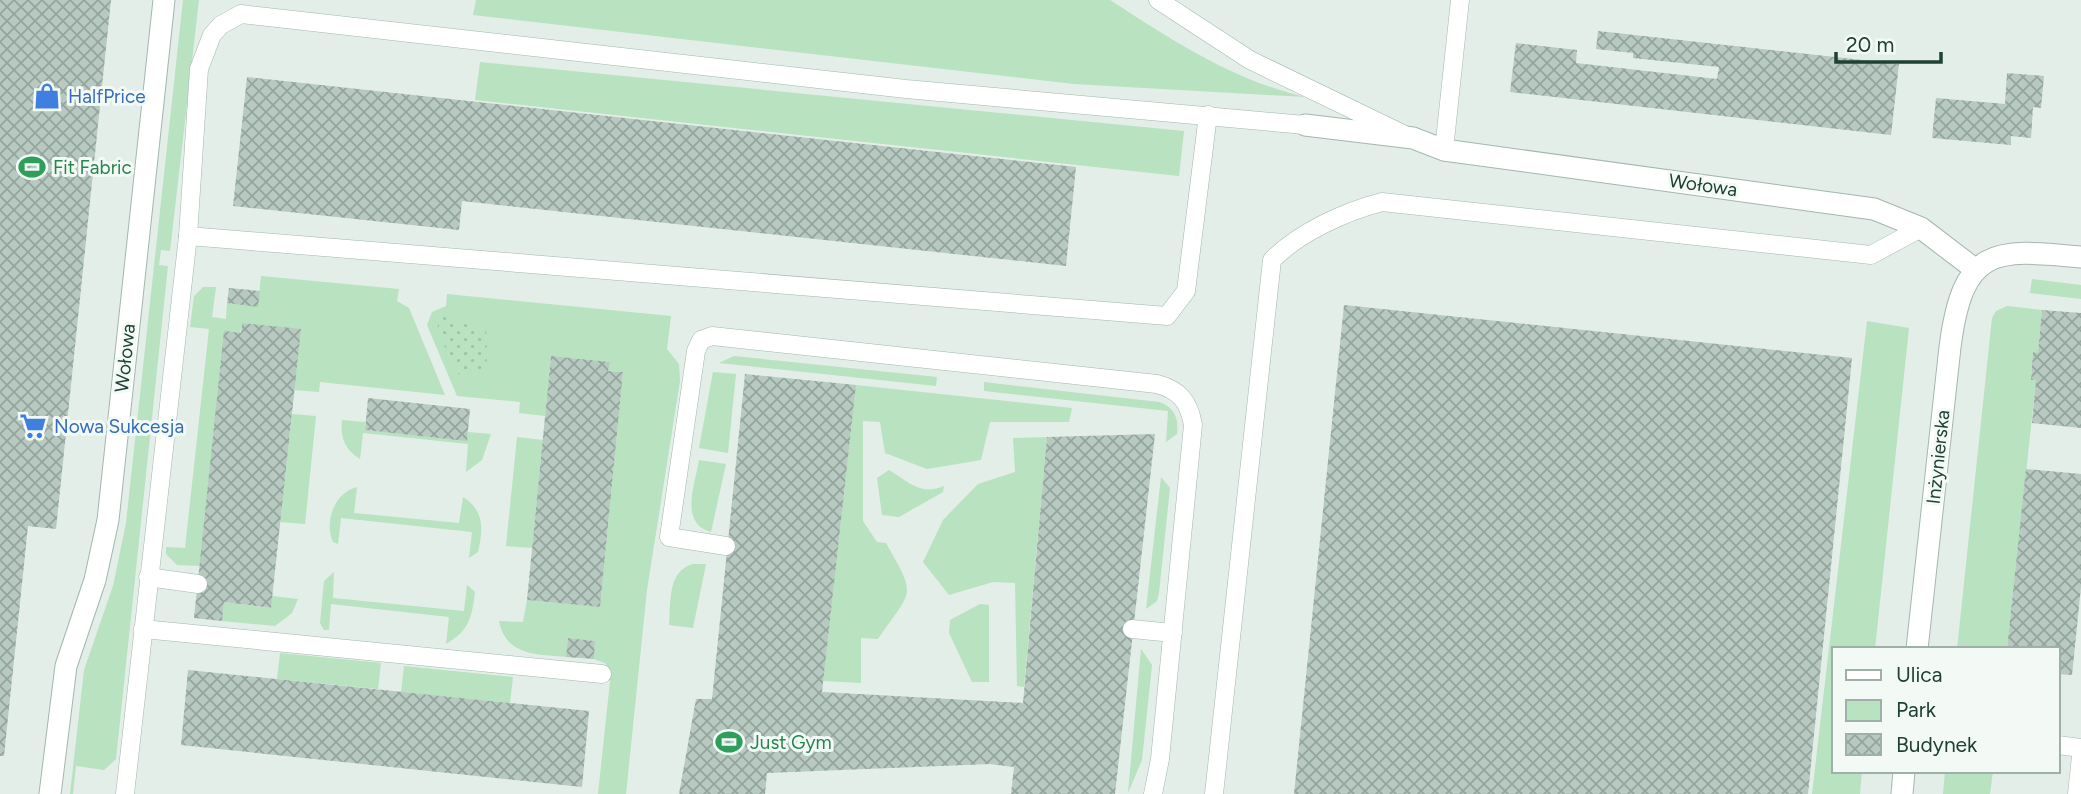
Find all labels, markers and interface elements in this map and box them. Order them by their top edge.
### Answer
scale bar [1836,21,1941,65]
text: 20 m [1846,32,1894,57]
shop icon: HalfPrice [32,81,62,111]
place label: HalfPrice [68,85,146,108]
sports icon: Fit Fabric [17,152,47,182]
place label: Fit Fabric [53,156,132,179]
street label: Wołowa [1667,169,1739,201]
street label: Wołowa [110,322,140,394]
street label: Inżynierska [1922,409,1954,505]
supermarket icon: Nowa Sukcesja [18,411,48,441]
place label: Nowa Sukcesja [54,415,184,438]
legend [1832,647,2060,773]
text: Ulica [1896,662,1942,687]
text: Park [1896,697,1937,722]
sports icon: Just Gym [714,727,744,757]
place label: Just Gym [750,731,832,754]
text: Budynek [1896,732,1978,757]

